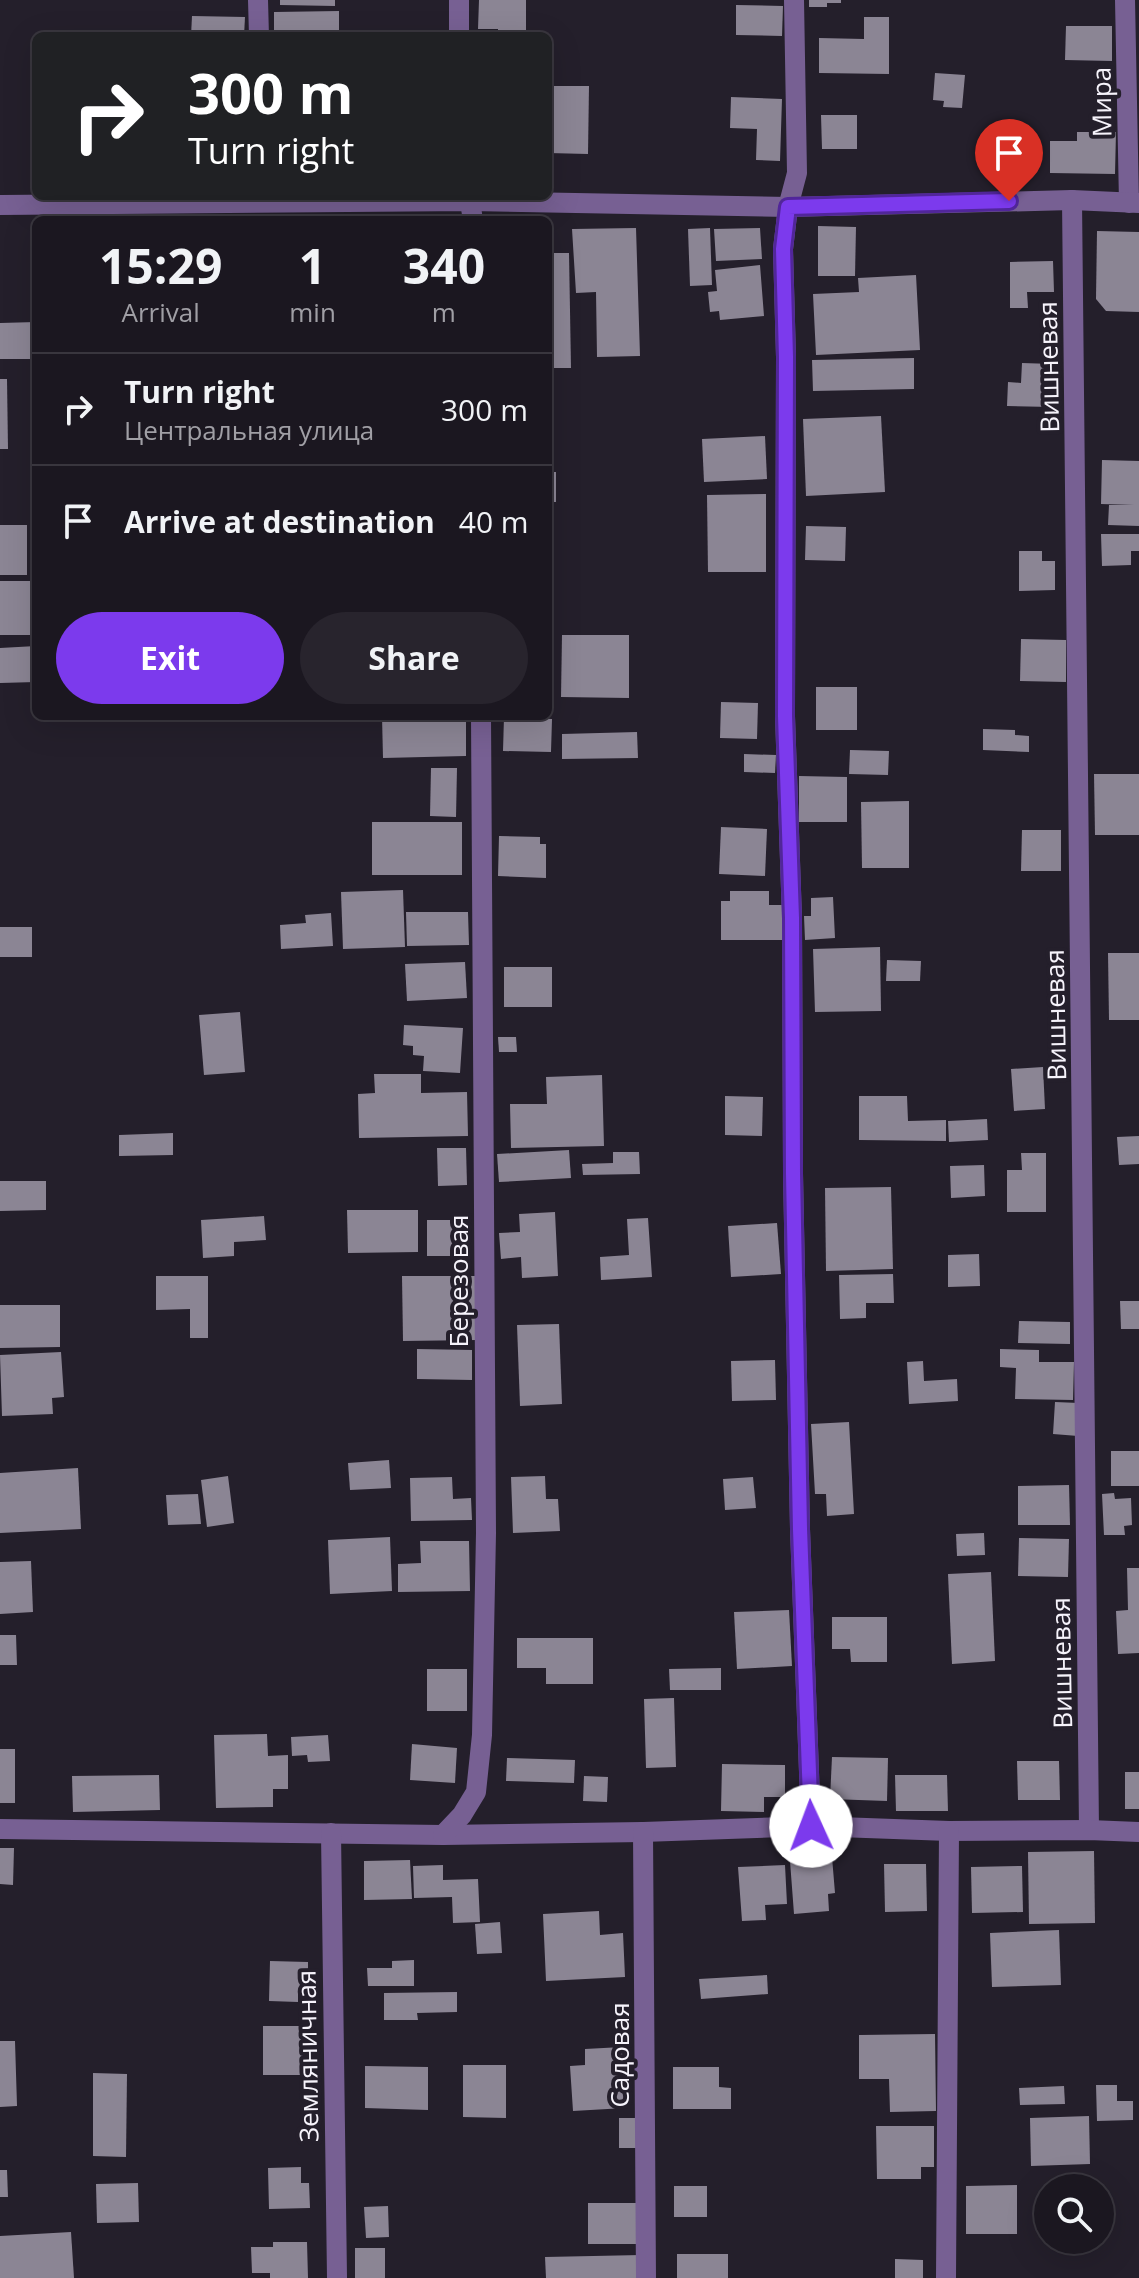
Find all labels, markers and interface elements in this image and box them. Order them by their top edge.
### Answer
text: 300 m [188,54,354,130]
icon: right [56,64,160,168]
street label: Мира [1082,67,1120,137]
pin [975,119,1043,201]
text: Turn right [188,126,354,175]
icon: arrive [987,131,1031,175]
text: 15:29 [99,233,222,298]
text: 1 [299,233,326,298]
text: 340 [403,233,485,298]
text: Arrival [121,294,200,330]
text: min [289,294,336,330]
text: m [432,294,456,330]
street label: Вишневая [1029,301,1067,433]
text: Turn right [124,371,275,412]
icon: right [56,387,100,431]
text: 300 m [441,389,528,430]
text: Центральная улица [124,412,374,448]
icon: arrive [56,499,100,543]
text: Arrive at destination [124,501,435,542]
text: 40 m [459,501,529,542]
button: Exit [56,612,284,704]
button: Share [300,612,528,704]
street label: Вишневая [1036,949,1074,1081]
street label: Березовая [440,1215,476,1348]
street label: Вишневая [1042,1597,1080,1729]
position arrow [769,1784,853,1868]
street label: Земляничная [288,1970,326,2142]
street label: Садовая [601,2002,637,2108]
map controls [1034,2174,1114,2254]
button: search [1034,2174,1114,2254]

